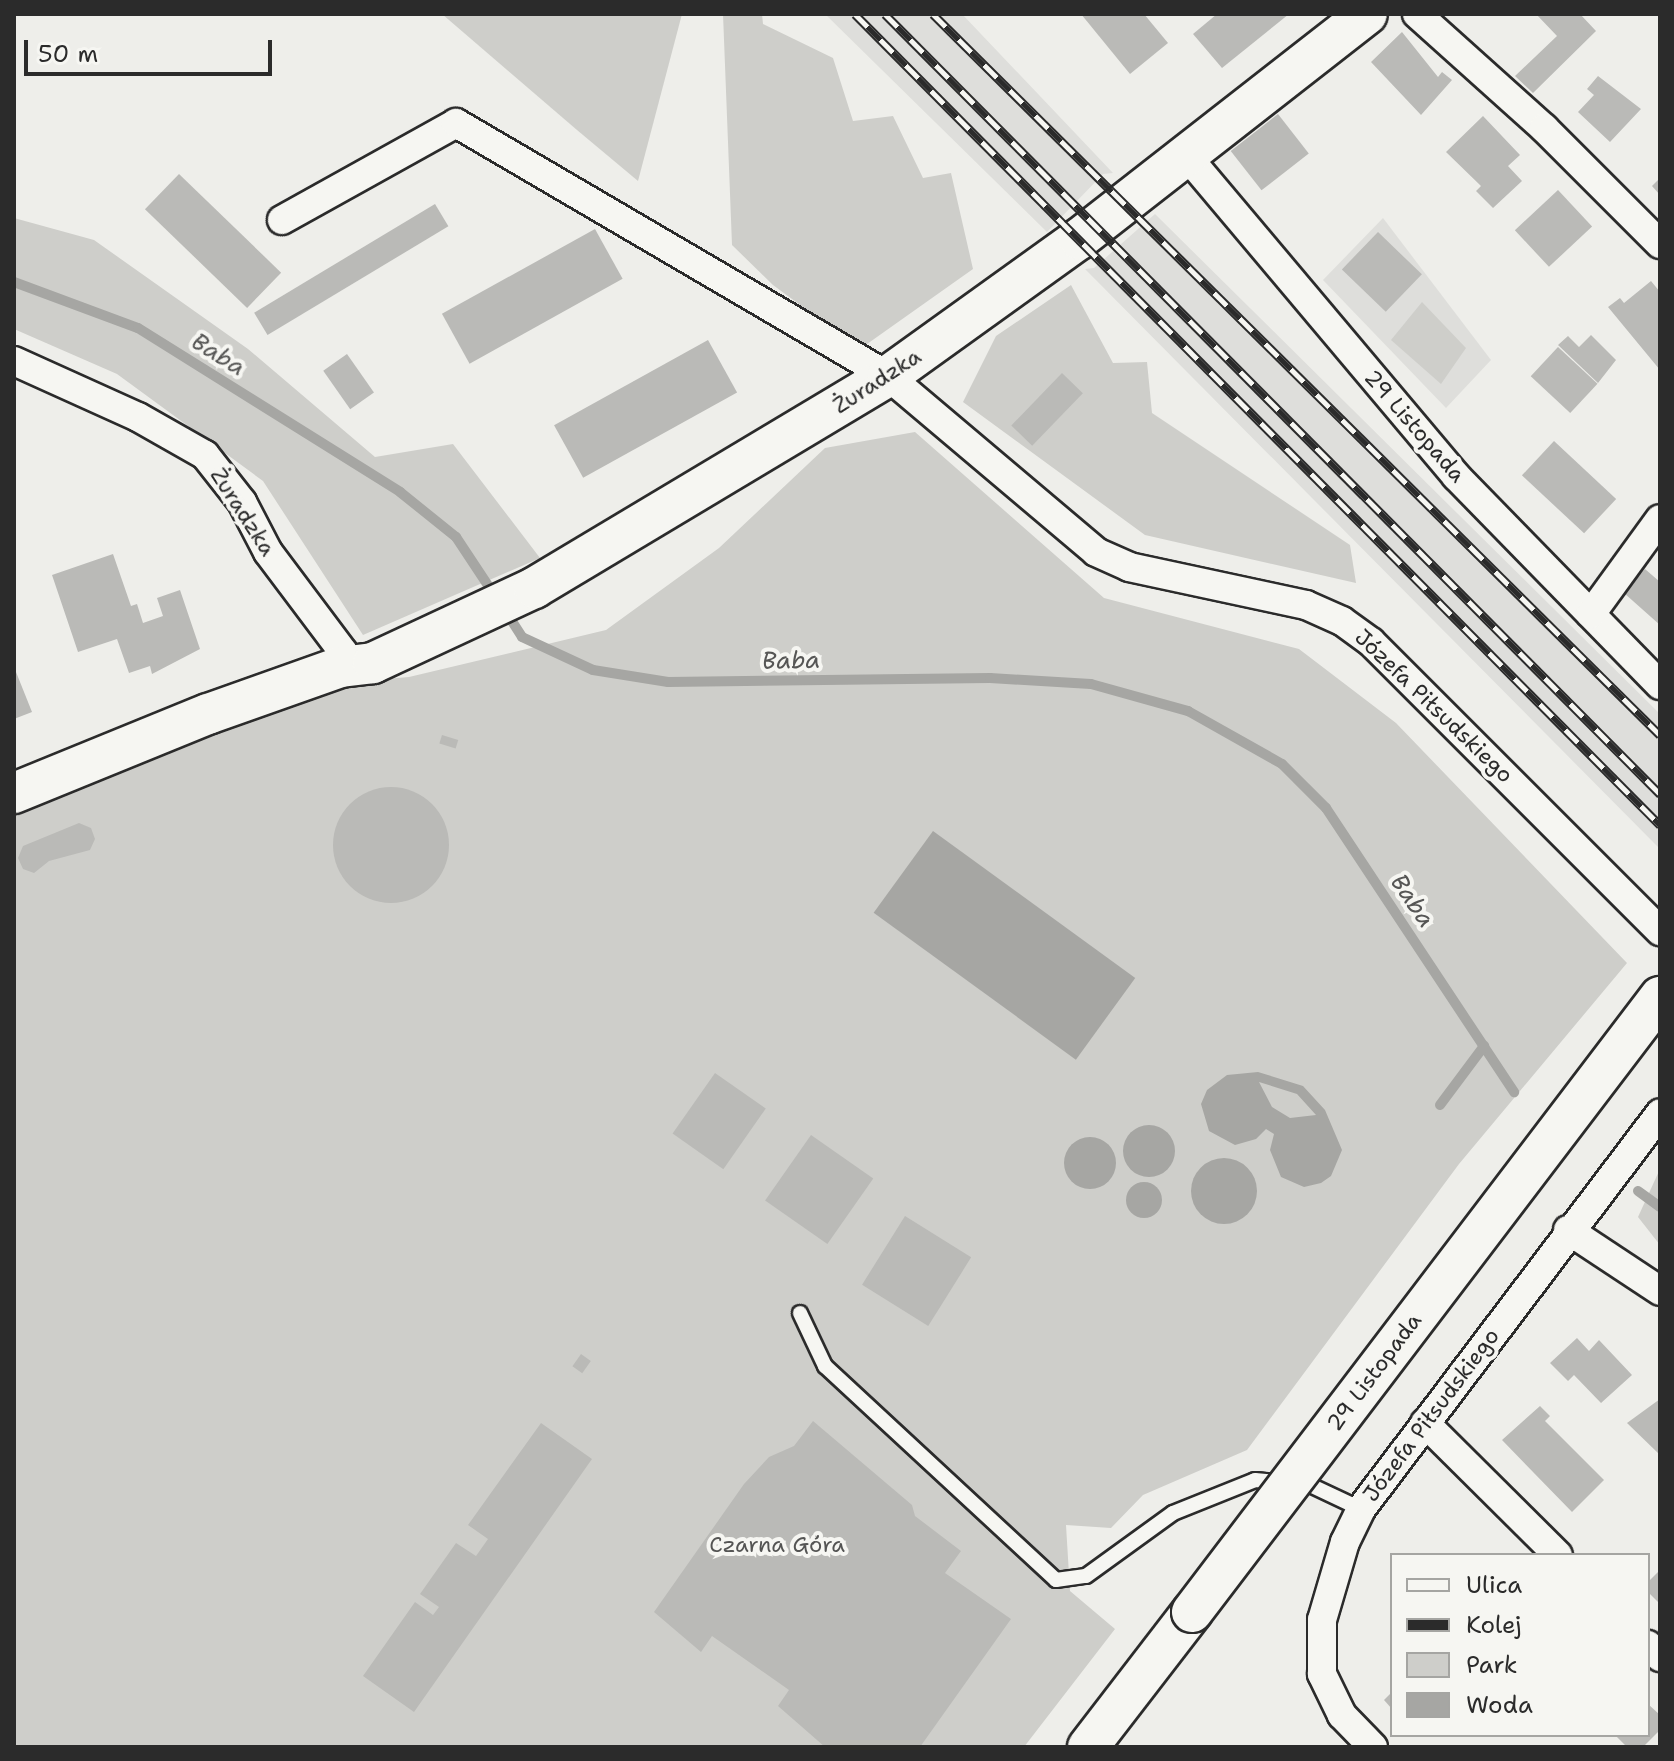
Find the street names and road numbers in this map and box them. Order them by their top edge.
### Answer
street label: Żuradzka [828,343,926,419]
street label: 29 Listopada [1359,364,1471,488]
street label: Żuradzka [205,463,281,561]
street label: Józefa Piłsudskiego [1349,624,1519,788]
street label: 29 Listopada [1321,1308,1427,1436]
street label: Józefa Piłsudskiego [1357,1323,1505,1507]

